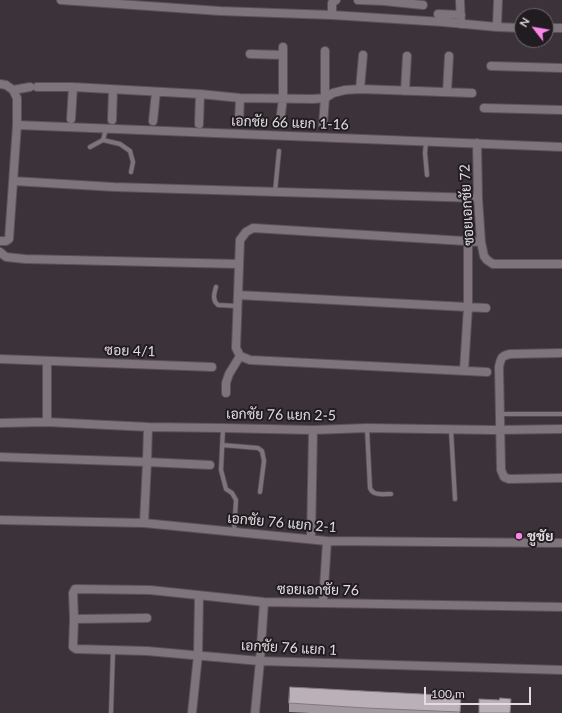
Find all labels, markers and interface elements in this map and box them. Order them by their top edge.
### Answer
north arrow [514,8,554,48]
text: N [516,15,532,29]
street label: เอกชัย 66 แยก 1-16 [231,113,349,133]
street label: ซอยเอกชัย 72 [456,164,478,246]
street label: ซอย 4/1 [104,342,156,360]
street label: เอกชัย 76 แยก 2-5 [226,406,336,424]
street label: เอกชัย 76 แยก 2-1 [227,510,337,536]
place label: ชูชัย [527,528,553,544]
marker: ชูชัย [514,531,524,541]
street label: ซอยเอกชัย 76 [277,581,359,599]
street label: เอกชัย 76 แยก 1 [240,637,338,659]
scale bar [426,679,533,705]
text: 100 m [431,686,465,701]

